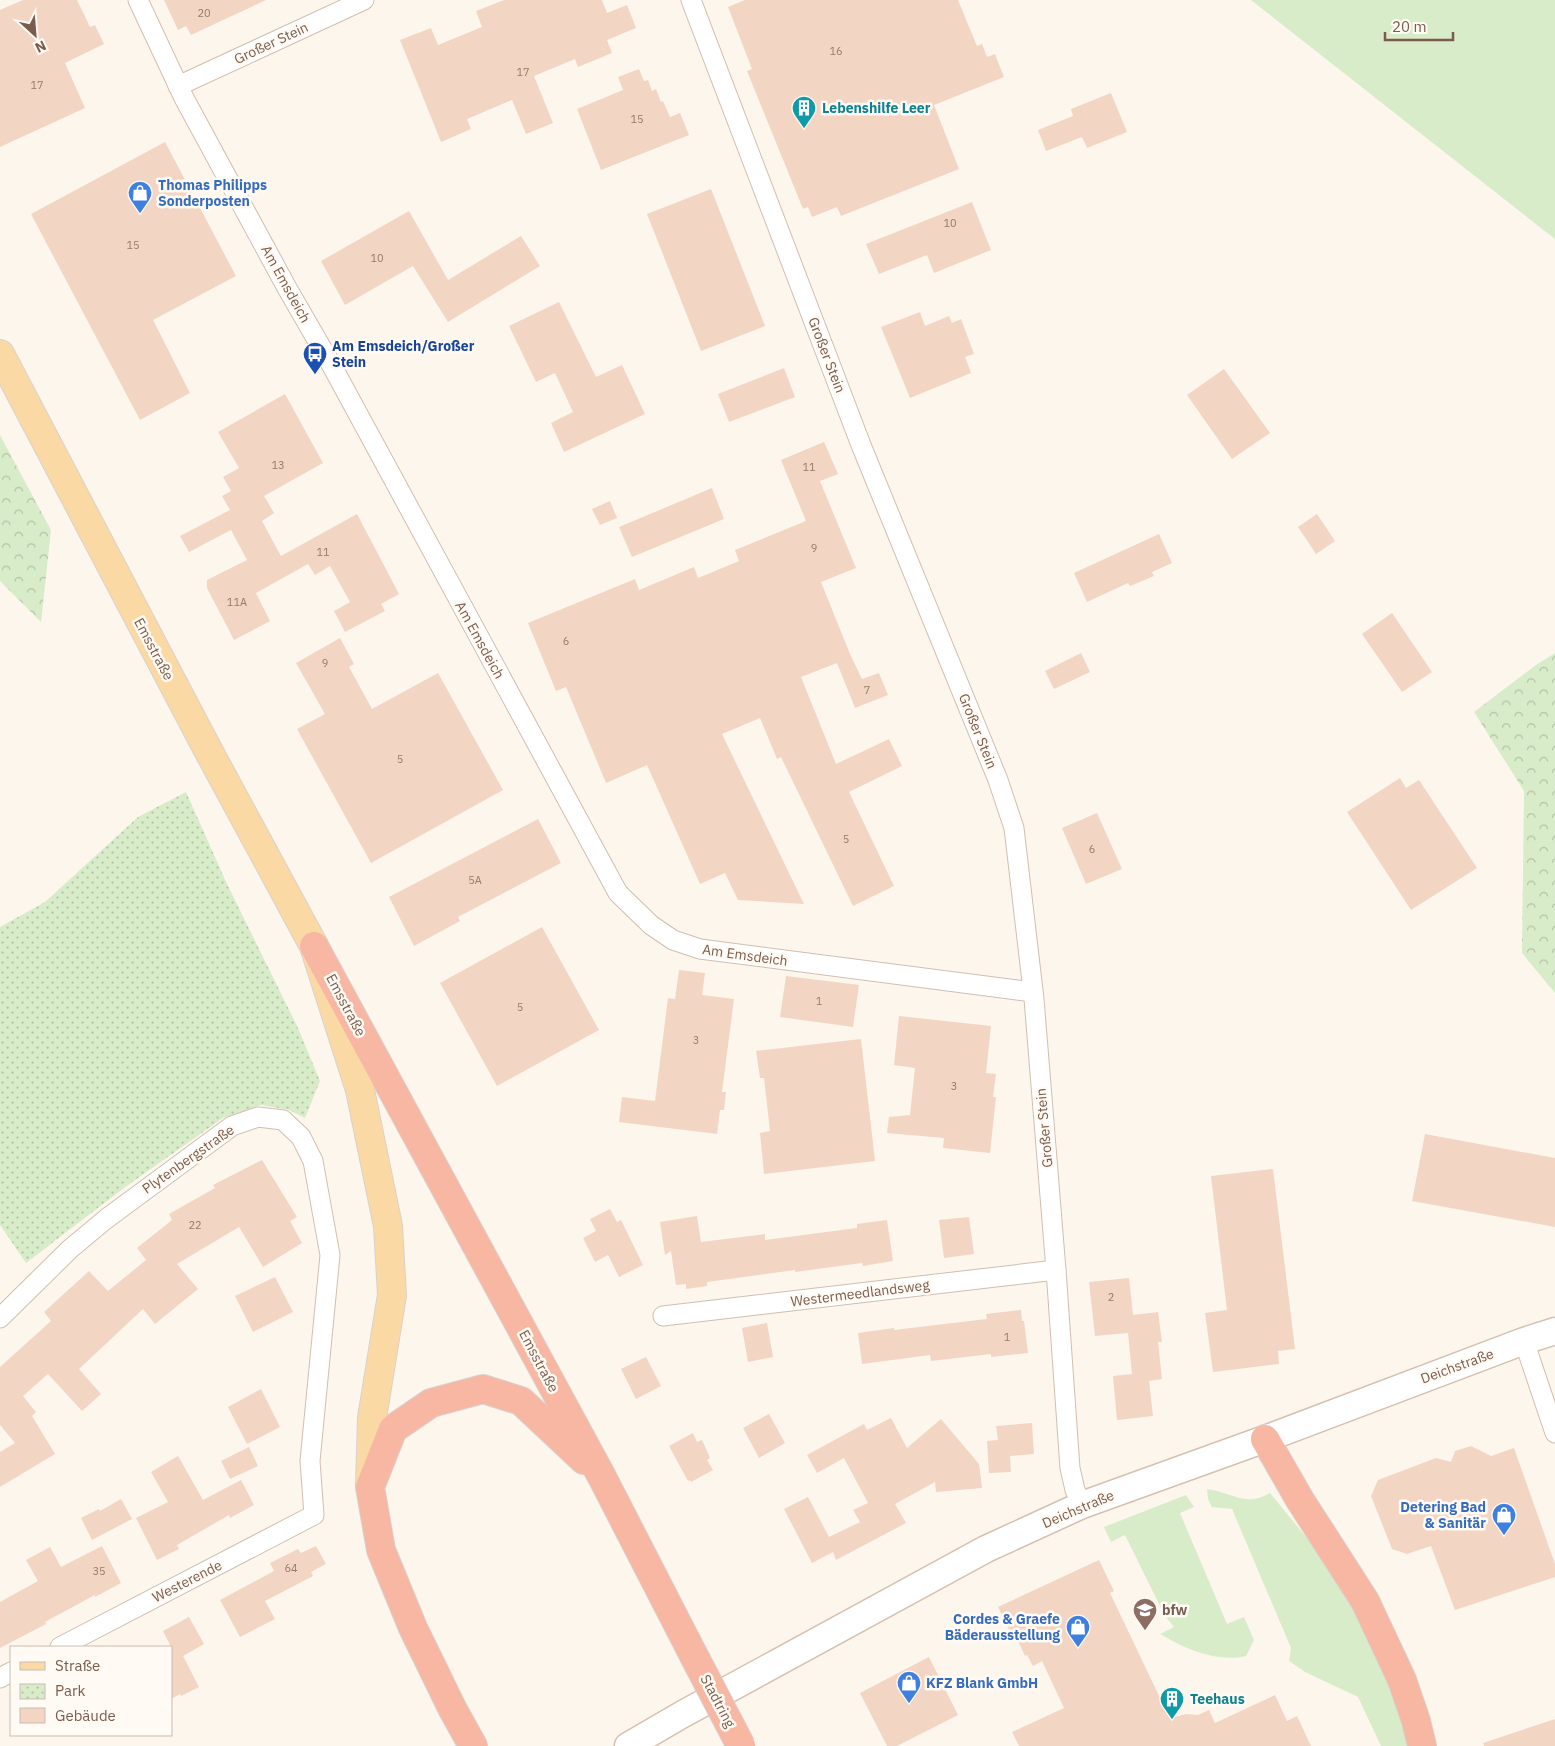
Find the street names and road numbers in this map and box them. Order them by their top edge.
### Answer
street label: Großer Stein [231,18,311,68]
street label: Am Emsdeich [257,242,315,326]
street label: Großer Stein [804,315,850,395]
street label: Am Emsdeich [451,598,509,682]
street label: Emsstraße [130,615,178,683]
street label: Großer Stein [955,691,1001,771]
street label: Am Emsdeich [701,940,789,970]
street label: Emsstraße [322,971,370,1039]
street label: Großer Stein [1032,1087,1056,1169]
street label: Plytenbergstraße [138,1120,238,1197]
street label: Westermeedlandsweg [789,1275,931,1310]
street label: Emsstraße [515,1327,563,1395]
street label: Deichstraße [1418,1344,1496,1388]
street label: Deichstraße [1039,1486,1117,1532]
street label: Westerende [149,1556,225,1606]
street label: Stadtring [697,1671,740,1731]

